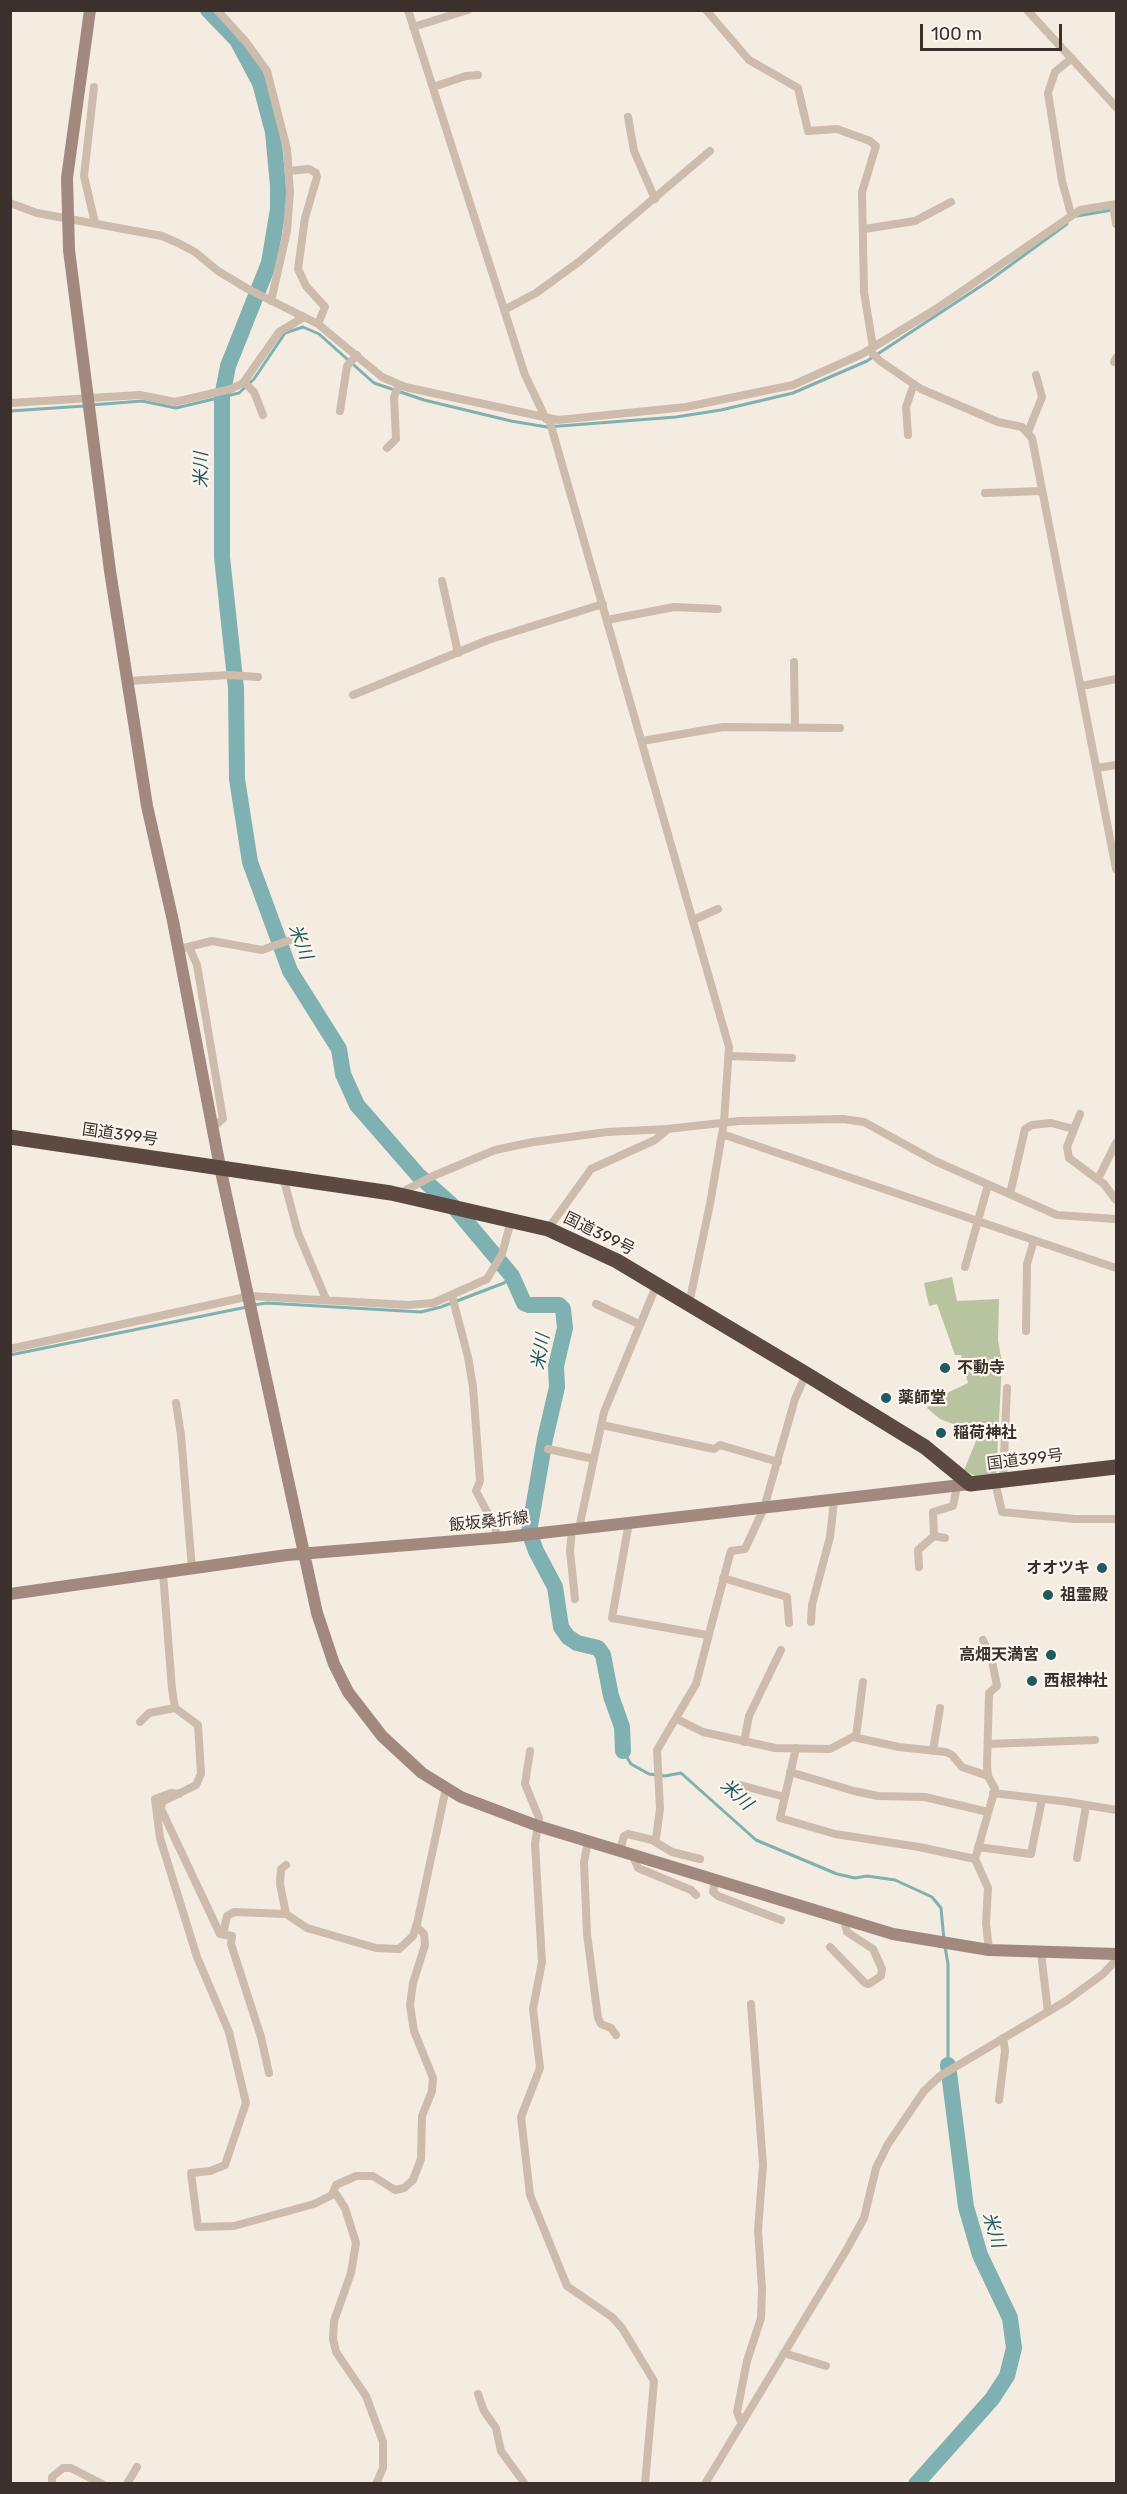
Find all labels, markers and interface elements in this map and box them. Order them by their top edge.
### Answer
scale bar [923,12,1066,50]
text: 100 m [931,23,982,45]
water label: 米川 [191,452,213,488]
water label: 米川 [283,921,317,963]
street label: 国道399号 [81,1120,159,1150]
street label: 国道399号 [560,1209,638,1259]
water label: 米川 [528,1333,554,1371]
place label: 不動寺 [957,1358,1005,1378]
marker: 不動寺 [938,1361,952,1375]
place label: 薬師堂 [898,1388,946,1408]
marker: 薬師堂 [879,1391,893,1405]
place label: 稲荷神社 [953,1423,1017,1443]
marker: 稲荷神社 [934,1426,948,1440]
street label: 国道399号 [986,1446,1064,1474]
street label: 飯坂桑折線 [448,1508,530,1536]
place label: オオツキ [1026,1558,1090,1578]
marker: オオツキ [1095,1561,1109,1575]
place label: 祖霊殿 [1060,1585,1108,1605]
marker: 祖霊殿 [1041,1588,1055,1602]
place label: 高畑天満宮 [959,1645,1039,1665]
marker: 高畑天満宮 [1044,1648,1058,1662]
place label: 西根神社 [1044,1671,1108,1691]
marker: 西根神社 [1025,1674,1039,1688]
water label: 米川 [715,1775,757,1815]
water label: 米川 [977,2210,1009,2250]

